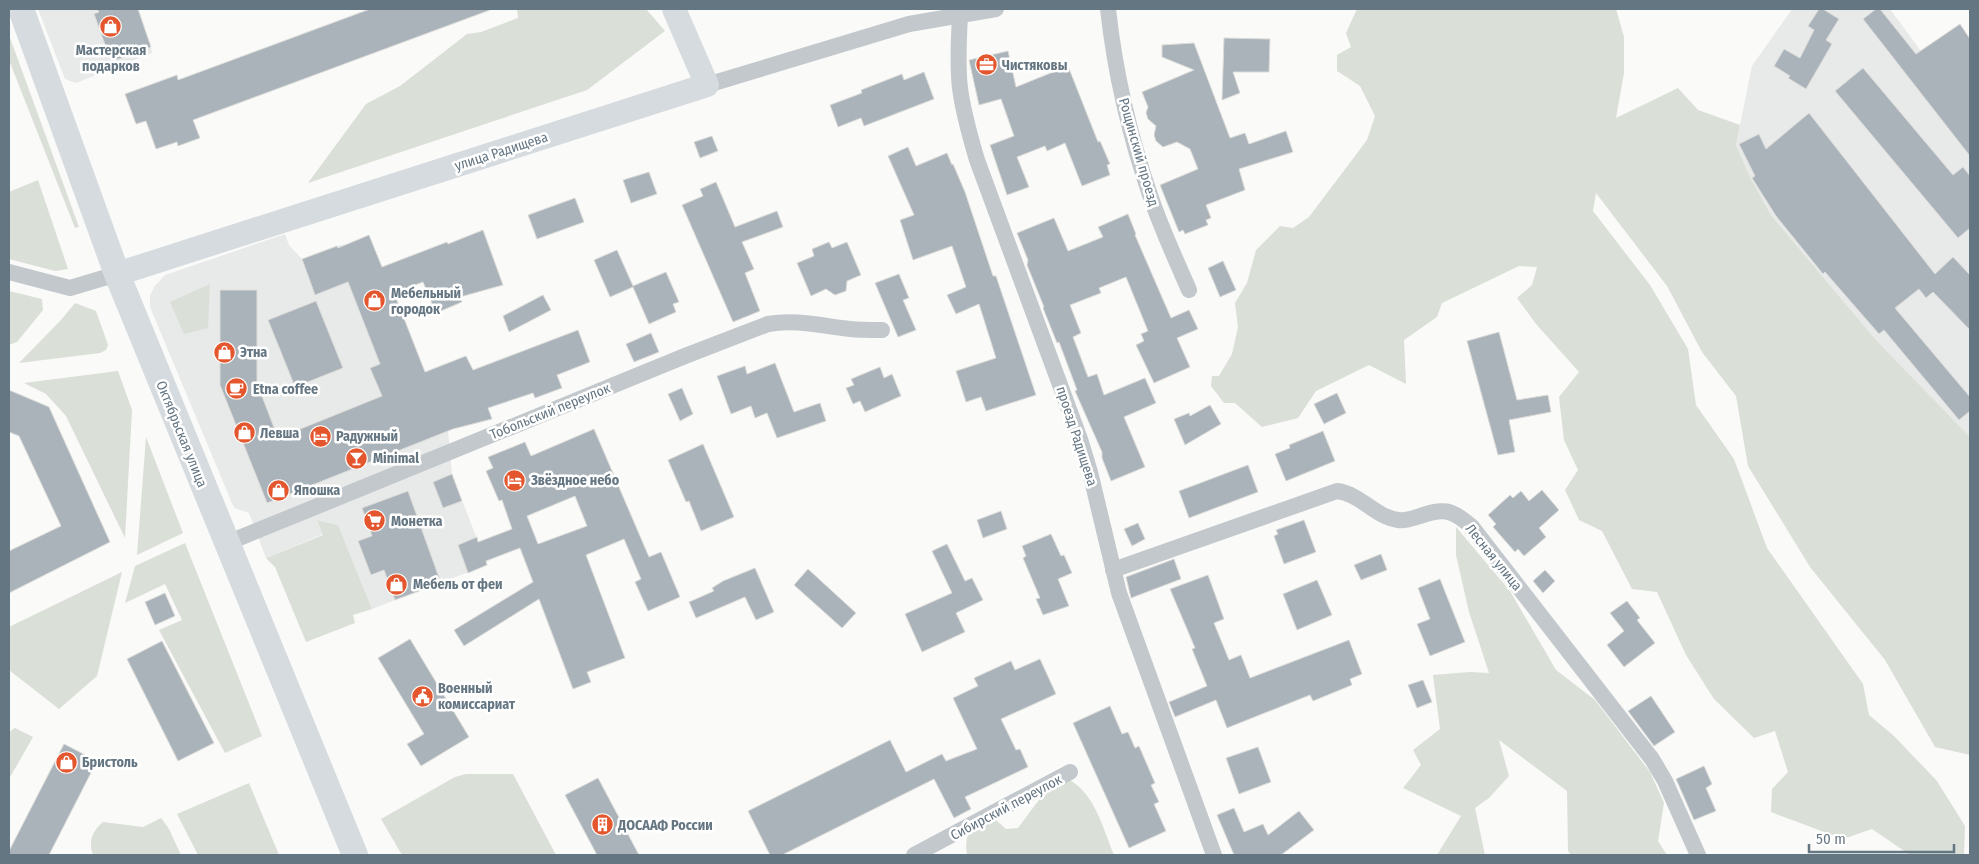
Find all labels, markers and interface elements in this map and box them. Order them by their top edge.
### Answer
shop icon: Мастерская подарков [99,15,123,39]
place label: Мастерская подарков [76,42,146,75]
office icon: Чистяковы [974,53,998,77]
place label: Чистяковы [1002,57,1068,74]
street label: Рощинский проезд [1115,96,1162,208]
street label: улица Радищева [452,128,550,175]
place label: Мебельный городок [391,285,461,318]
shop icon: Мебельный городок [363,289,387,313]
shop icon: Этна [212,340,236,364]
place label: Этна [240,344,267,361]
cafe icon: Etna coffee [225,377,249,401]
street label: Октябрьская улица [152,378,211,490]
street label: Тобольский переулок [488,379,613,443]
place label: Etna coffee [253,381,318,398]
street label: проезд Радищева [1052,384,1101,488]
shop icon: Левша [232,421,256,445]
hotel icon: Радужный [308,424,332,448]
place label: Левша [260,425,299,442]
place label: Радужный [336,428,398,445]
bar icon: Minimal [345,446,369,470]
place label: Minimal [373,450,419,467]
hotel icon: Звёздное небо [503,468,527,492]
place label: Звёздное небо [530,472,620,489]
shop icon: Япошка [266,478,290,502]
place label: Япошка [294,482,340,499]
supermarket icon: Монетка [363,509,387,533]
place label: Монетка [391,513,443,530]
street label: Лесная улица [1462,521,1526,594]
shop icon: Мебель от феи [385,572,409,596]
place label: Мебель от феи [413,576,503,593]
place label: Военный комиссариат [438,680,516,713]
public building icon: Военный комиссариат [410,684,434,708]
shop icon: Бристоль [54,750,78,774]
place label: Бристоль [82,754,138,771]
street label: Сибирский переулок [948,771,1065,844]
building icon: ДОСААФ России [590,813,614,837]
place label: ДОСААФ России [617,817,713,834]
scale bar [1809,822,1954,854]
text: 50 m [1816,830,1846,848]

